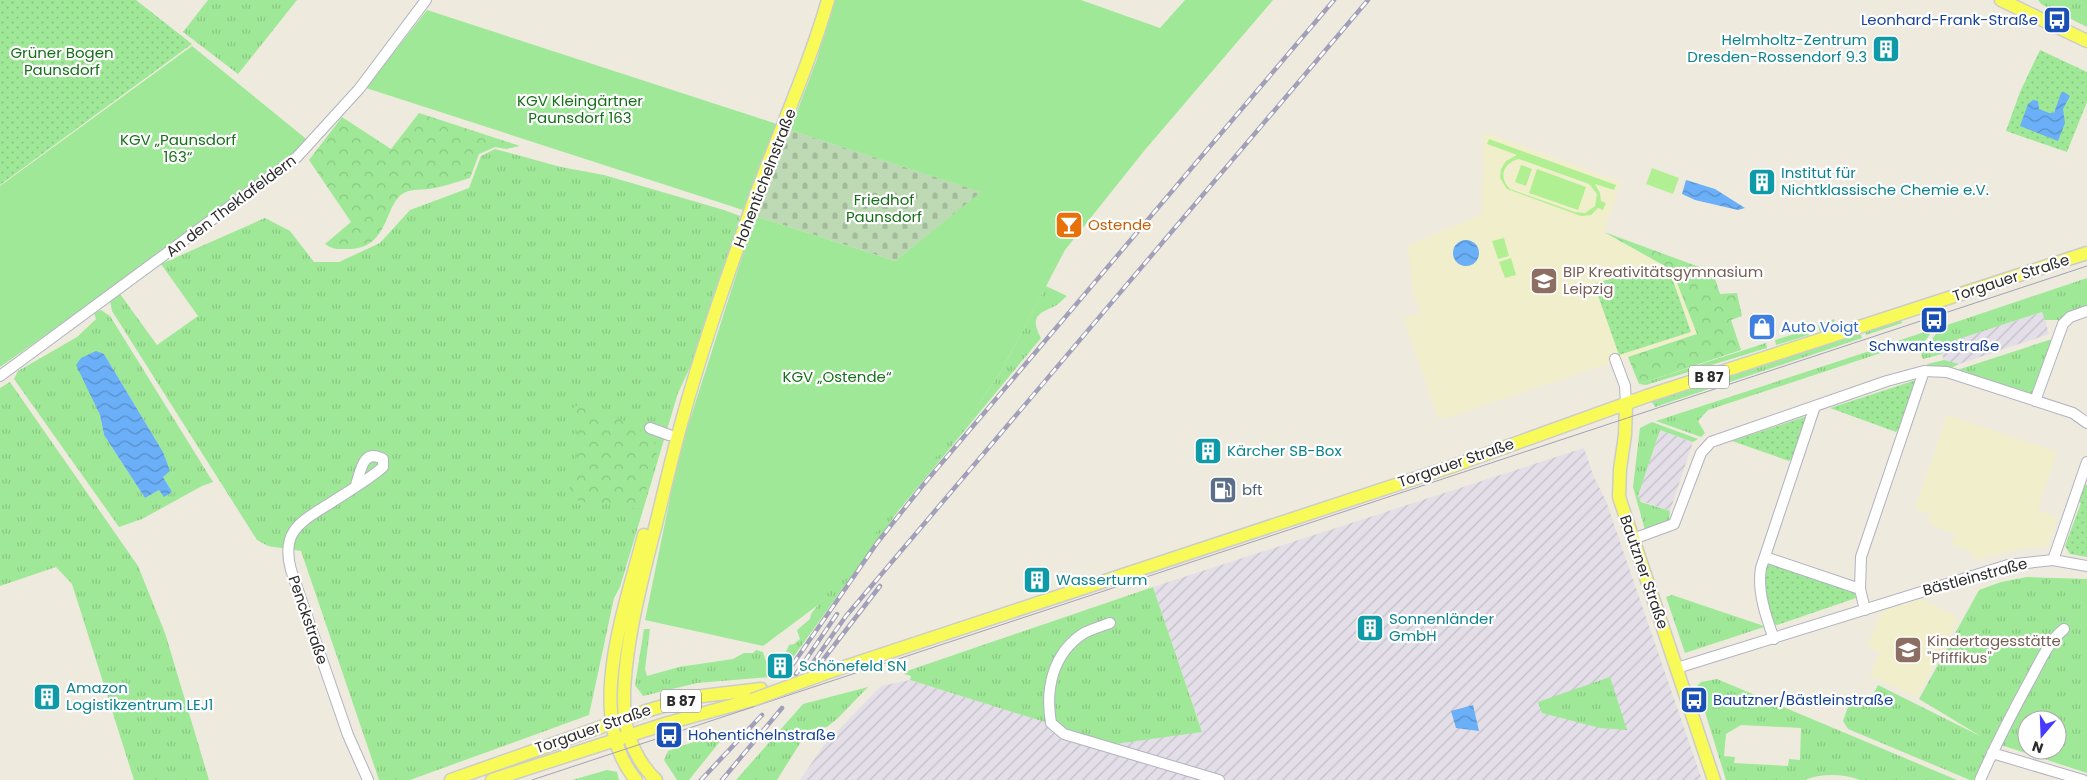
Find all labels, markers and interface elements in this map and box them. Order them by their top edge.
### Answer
bus stop icon: Leonhard-Frank-Straße [2042,5,2072,35]
place label: Leonhard-Frank-Straße [1861,9,2038,30]
place label: Helmholtz-Zentrum Dresden-Rossendorf 9.3 [1687,29,1867,67]
building icon: Helmholtz-Zentrum Dresden-Rossendorf 9.3 [1871,34,1901,64]
park label: Grüner Bogen Paunsdorf [10,42,114,80]
park label: KGV Kleingärtner Paunsdorf 163 [517,90,643,128]
street label: Hohentichelnstraße [728,105,801,250]
park label: KGV „Paunsdorf 163“ [120,129,236,167]
street label: An den Theklafeldern [161,150,300,262]
place label: Institut für Nichtklassische Chemie e.V. [1781,162,1989,200]
building icon: Institut für Nichtklassische Chemie e.V. [1747,167,1777,197]
park label: Friedhof Paunsdorf [846,189,922,227]
bar icon: Ostende [1054,210,1084,240]
place label: Ostende [1088,214,1151,235]
street label: Torgauer Straße [1950,249,2072,306]
place label: BIP Kreativitätsgymnasium Leipzig [1563,261,1763,299]
school or university icon: BIP Kreativitätsgymnasium Leipzig [1529,266,1559,296]
bus stop icon: Schwantesstraße [1919,305,1949,335]
shop icon: Auto Voigt [1747,312,1777,342]
place label: Auto Voigt [1781,316,1859,337]
place label: Schwantesstraße [1869,335,1999,356]
park label: KGV „Ostende“ [782,366,892,387]
road number: B 87 [1689,366,1729,388]
street label: Torgauer Straße [1395,433,1517,492]
building icon: Kärcher SB-Box [1193,436,1223,466]
place label: Kärcher SB-Box [1227,440,1342,461]
fuel station icon: bft [1208,475,1238,505]
place label: bft [1242,479,1263,500]
street label: Bautzner Straße [1615,512,1674,632]
street label: Bästleinstraße [1920,552,2029,601]
building icon: Wasserturm [1022,565,1052,595]
place label: Wasserturm [1056,569,1147,590]
street label: Penckstraße [283,572,334,667]
place label: Sonnenländer GmbH [1389,608,1494,646]
building icon: Sonnenländer GmbH [1355,613,1385,643]
place label: Kindertagesstätte "Pfiffikus" [1927,630,2061,668]
school or university icon: Kindertagesstätte "Pfiffikus" [1893,635,1923,665]
building icon: Schönefeld SN [765,651,795,681]
place label: Schönefeld SN [799,655,906,676]
place label: Amazon Logistikzentrum LEJ1 [66,677,213,715]
building icon: Amazon Logistikzentrum LEJ1 [32,682,62,712]
bus stop icon: Bautzner/Bästleinstraße [1679,685,1709,715]
road number: B 87 [661,689,701,712]
place label: Bautzner/Bästleinstraße [1713,689,1893,710]
street label: Torgauer Straße [532,699,654,758]
north arrow [2017,710,2067,760]
bus stop icon: Hohentichelnstraße [654,720,684,750]
place label: Hohentichelnstraße [688,724,835,745]
text: N [2030,736,2046,758]

